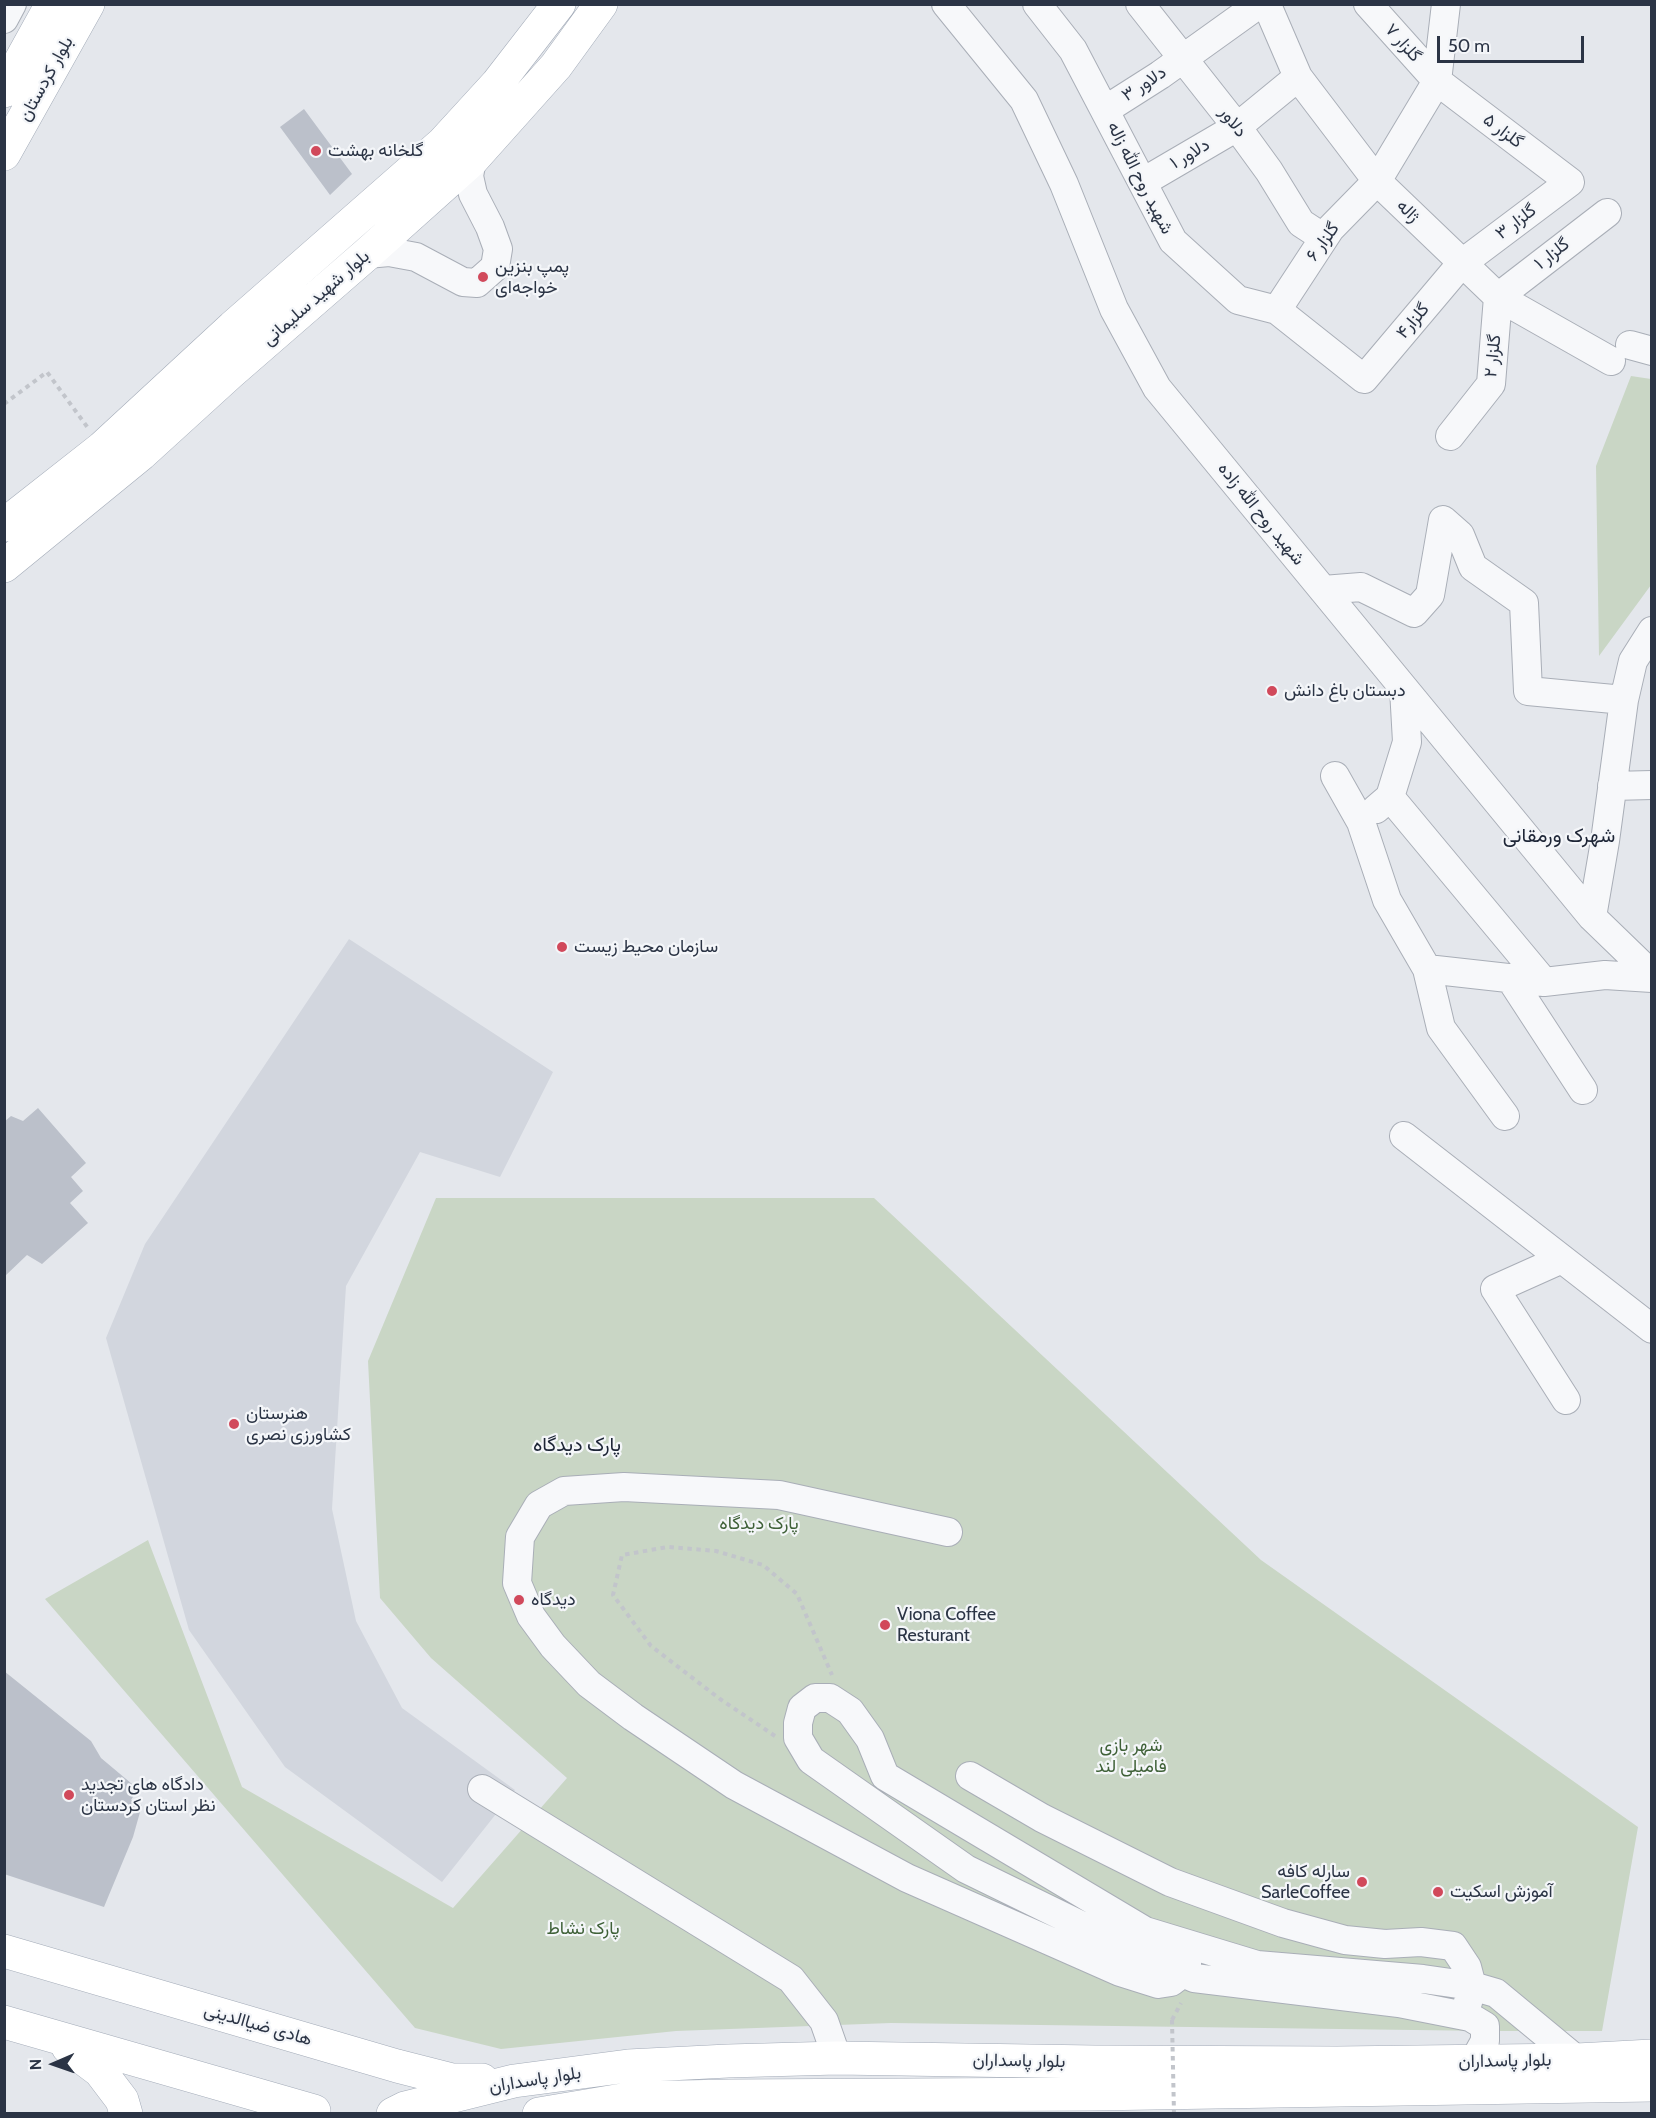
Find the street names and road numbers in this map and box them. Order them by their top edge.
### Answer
street label: گلزار ۷ [1380,19,1426,67]
street label: بلوار کردستان [14,33,78,125]
street label: دلاور ۳ [1118,62,1170,106]
street label: دلاور [1214,102,1252,142]
street label: گلزار ۵ [1479,109,1527,153]
street label: شهید روح الله زاله [1102,118,1178,238]
street label: دلاور ۱ [1166,134,1214,174]
street label: ژاله [1392,195,1424,227]
street label: گلزار ۳ [1491,200,1541,244]
street label: گلزار ۶ [1302,218,1344,266]
street label: گلزار ۱ [1530,233,1574,275]
street label: بلوار شهید سلیمانی [258,246,374,350]
street label: گلزار۴ [1392,299,1434,343]
street label: گلزار ۲ [1480,333,1506,379]
street label: شهید روح الله زاده [1213,458,1309,570]
street label: هادی ضیاالدینی [202,1999,314,2051]
street label: بلوار پاسداران [972,2049,1066,2073]
street label: بلوار پاسداران [1458,2049,1552,2073]
street label: بلوار پاسداران [487,2062,583,2098]

